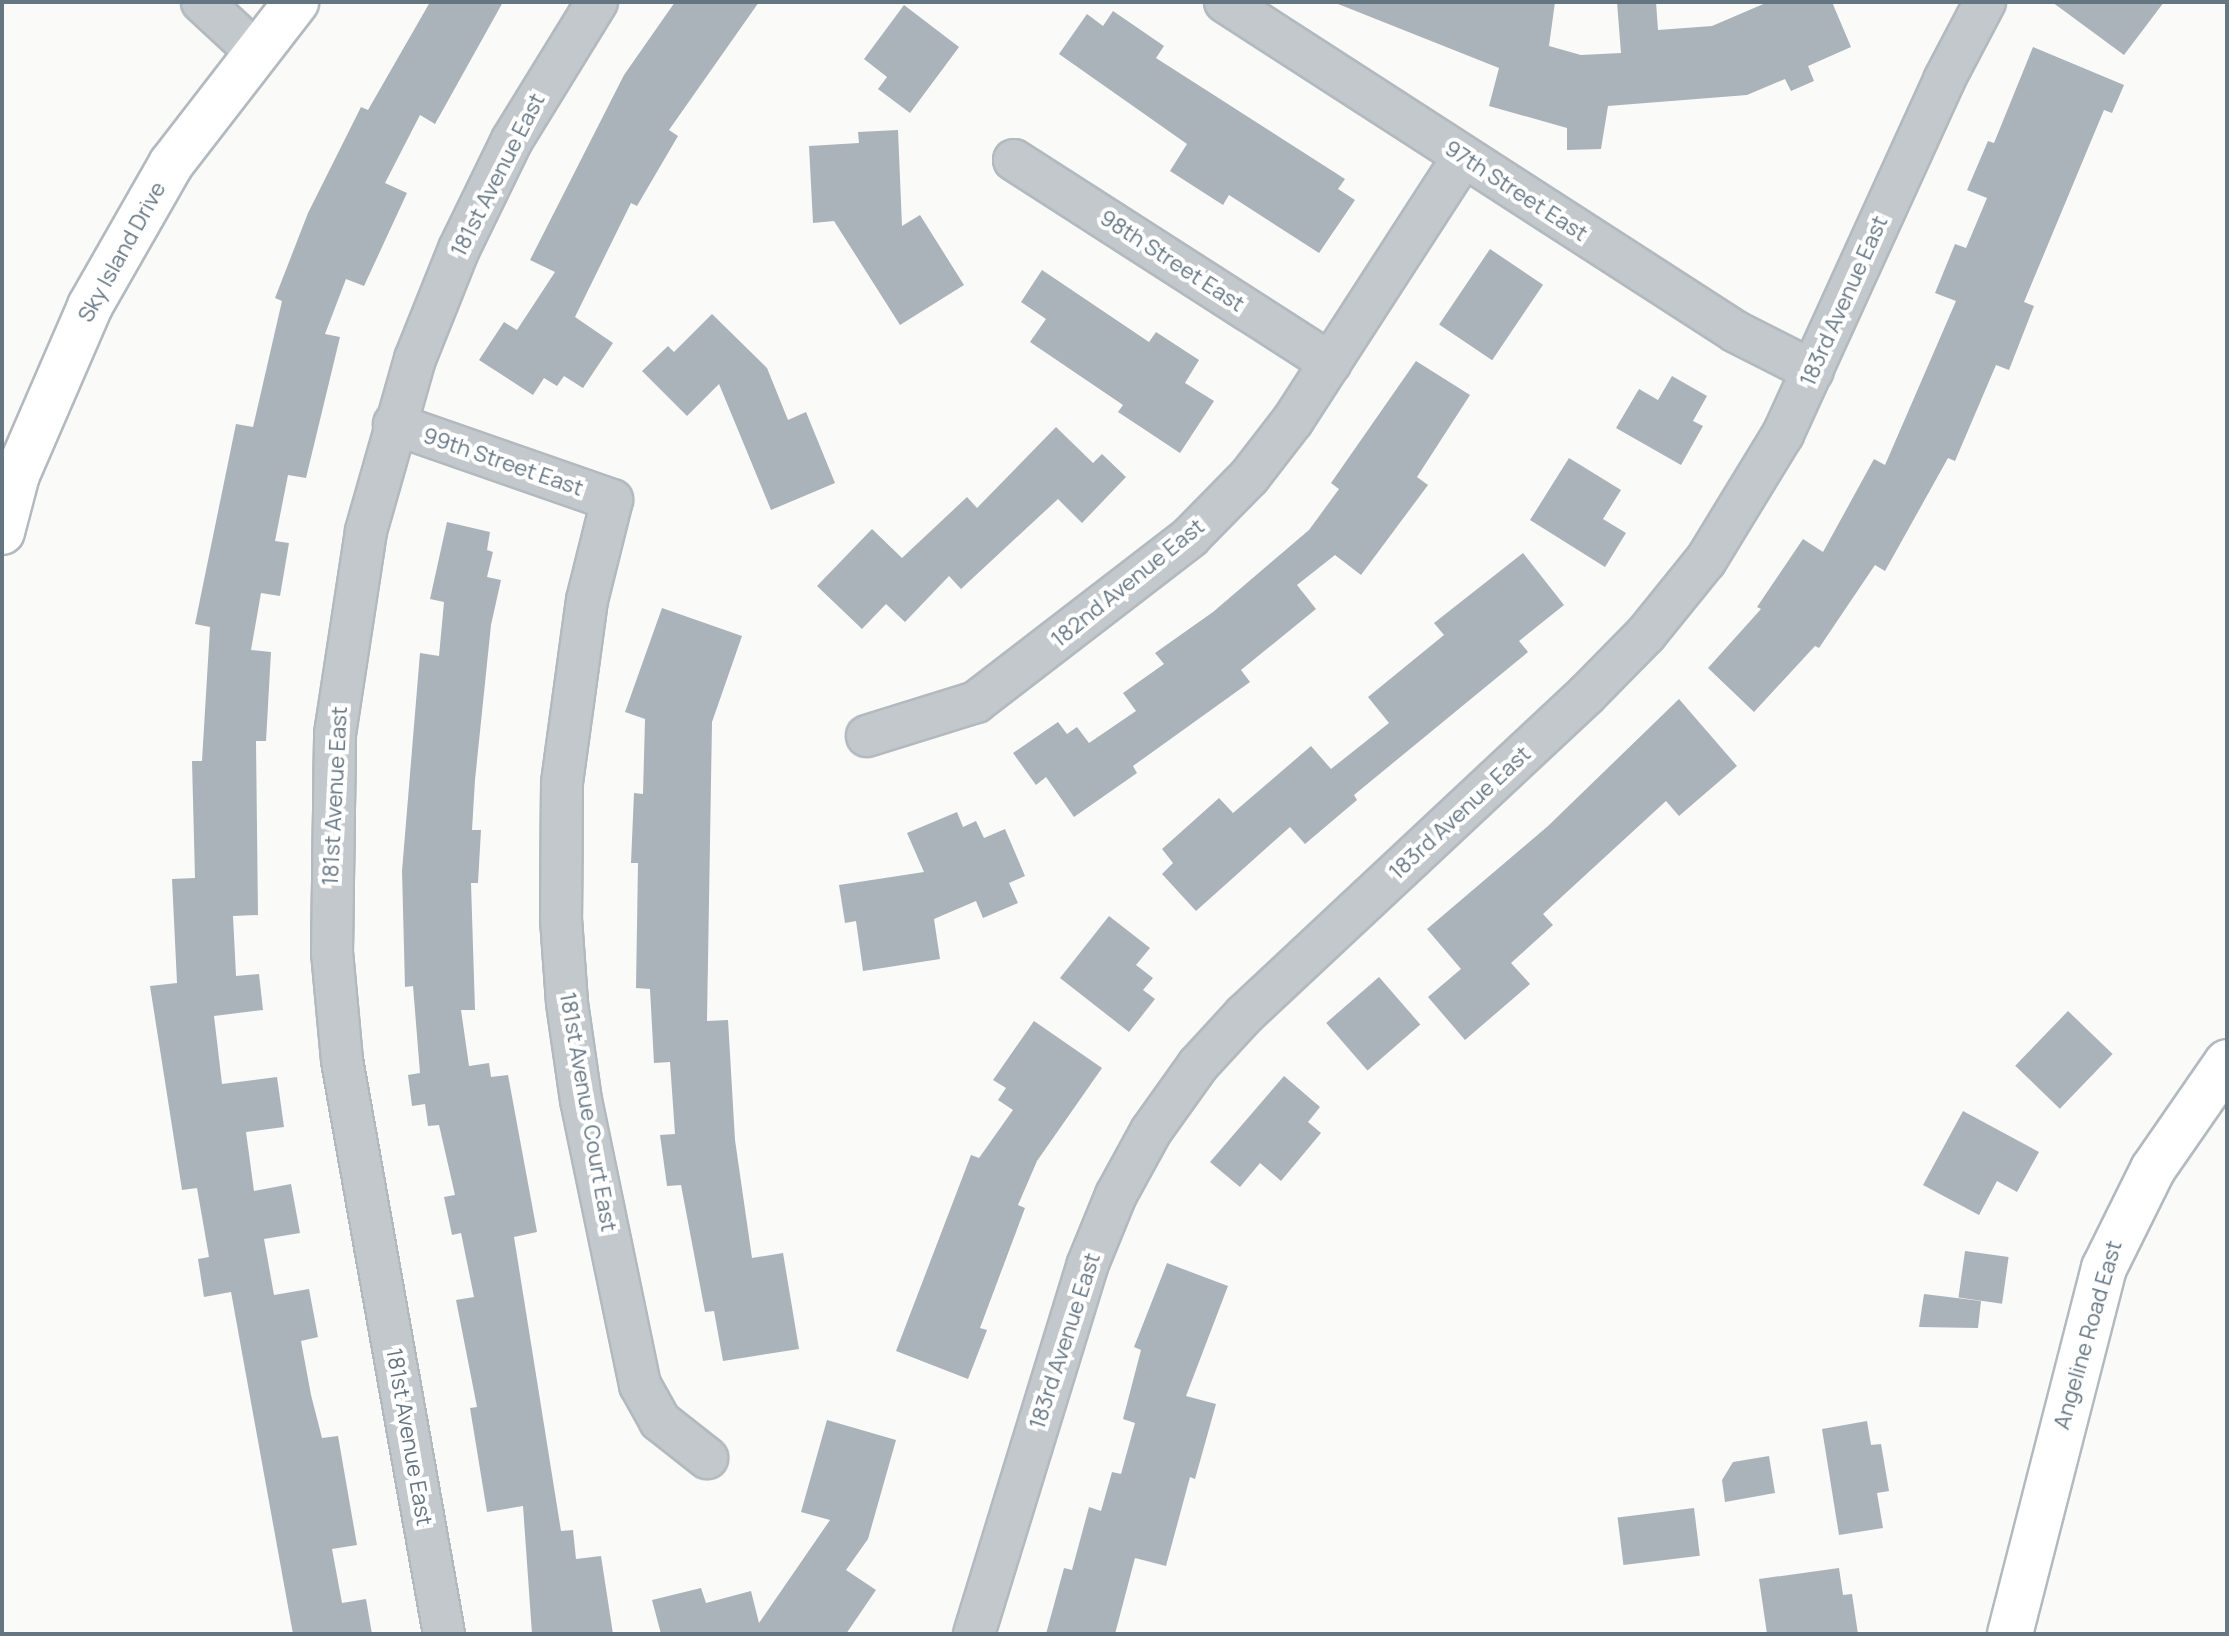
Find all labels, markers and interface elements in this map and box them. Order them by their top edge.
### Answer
street label: 181st Avenue East [445,89,551,261]
street label: 97th Street East [1440,135,1592,247]
street label: Sky Island Drive [73,177,171,327]
street label: 98th Street East [1095,204,1249,318]
street label: 183rd Avenue East [1795,212,1893,390]
street label: 99th Street East [419,422,587,502]
street label: 182nd Avenue East [1046,513,1210,653]
street label: 181st Avenue East [317,706,353,886]
street label: 183rd Avenue East [1384,741,1536,885]
street label: 181st Avenue Court East [554,990,622,1234]
street label: Angeline Road East [2048,1238,2128,1432]
street label: 183rd Avenue East [1024,1250,1106,1432]
street label: 181st Avenue East [380,1346,438,1528]

